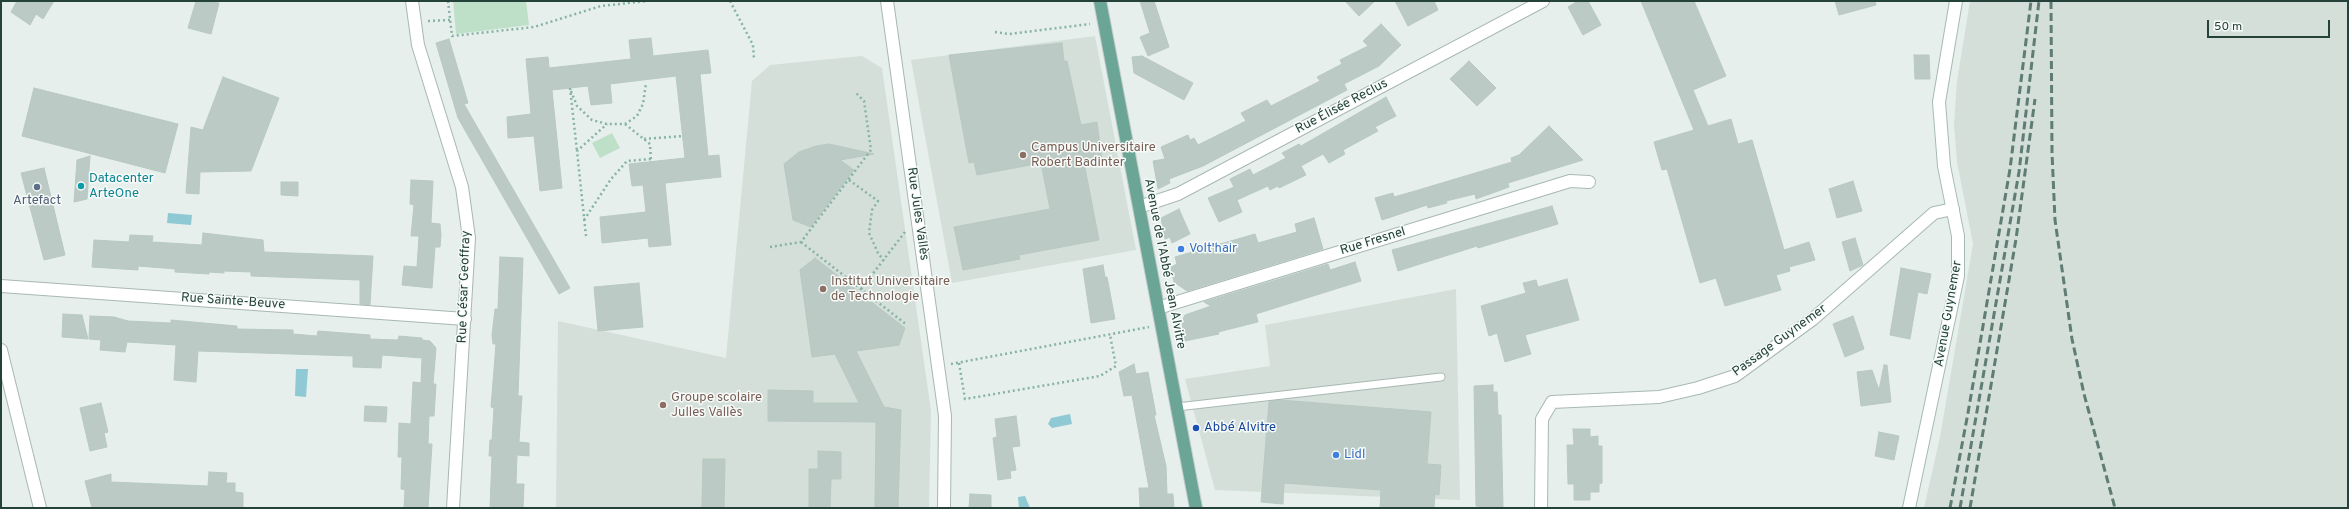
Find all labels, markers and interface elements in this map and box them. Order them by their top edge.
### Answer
scale bar [2209,12,2332,38]
text: 50 m [2214,19,2242,35]
street label: Rue Élisée Reclus [1293,76,1391,138]
place label: Campus Universitaire Robert Badinter [1031,140,1156,171]
marker: Campus Universitaire Robert Badinter [1018,150,1028,160]
street label: Rue Jules Vallès [903,166,931,262]
place label: Datacenter ArteOne [89,171,154,202]
street label: Avenue de l'Abbé Jean Alvitre [1140,177,1188,351]
marker: Datacenter ArteOne [76,181,86,191]
marker: Artefact [32,182,42,192]
place label: Artefact [13,193,61,209]
street label: Rue Fresnel [1338,225,1408,259]
street label: Rue César Geoffray [455,230,475,344]
place label: Volt'hair [1189,241,1237,257]
marker: Volt'hair [1176,244,1186,254]
street label: Avenue Guynemer [1932,259,1966,369]
place label: Institut Universitaire de Technologie [831,274,950,305]
marker: Institut Universitaire de Technologie [818,284,828,294]
street label: Rue Sainte-Beuve [180,291,286,313]
street label: Passage Guynemer [1730,302,1830,380]
place label: Groupe scolaire Julles Vallès [671,390,762,421]
marker: Groupe scolaire Julles Vallès [658,400,668,410]
place label: Abbé Alvitre [1204,420,1276,436]
marker: Abbé Alvitre [1191,423,1201,433]
place label: Lidl [1344,447,1365,463]
marker: Lidl [1331,450,1341,460]

